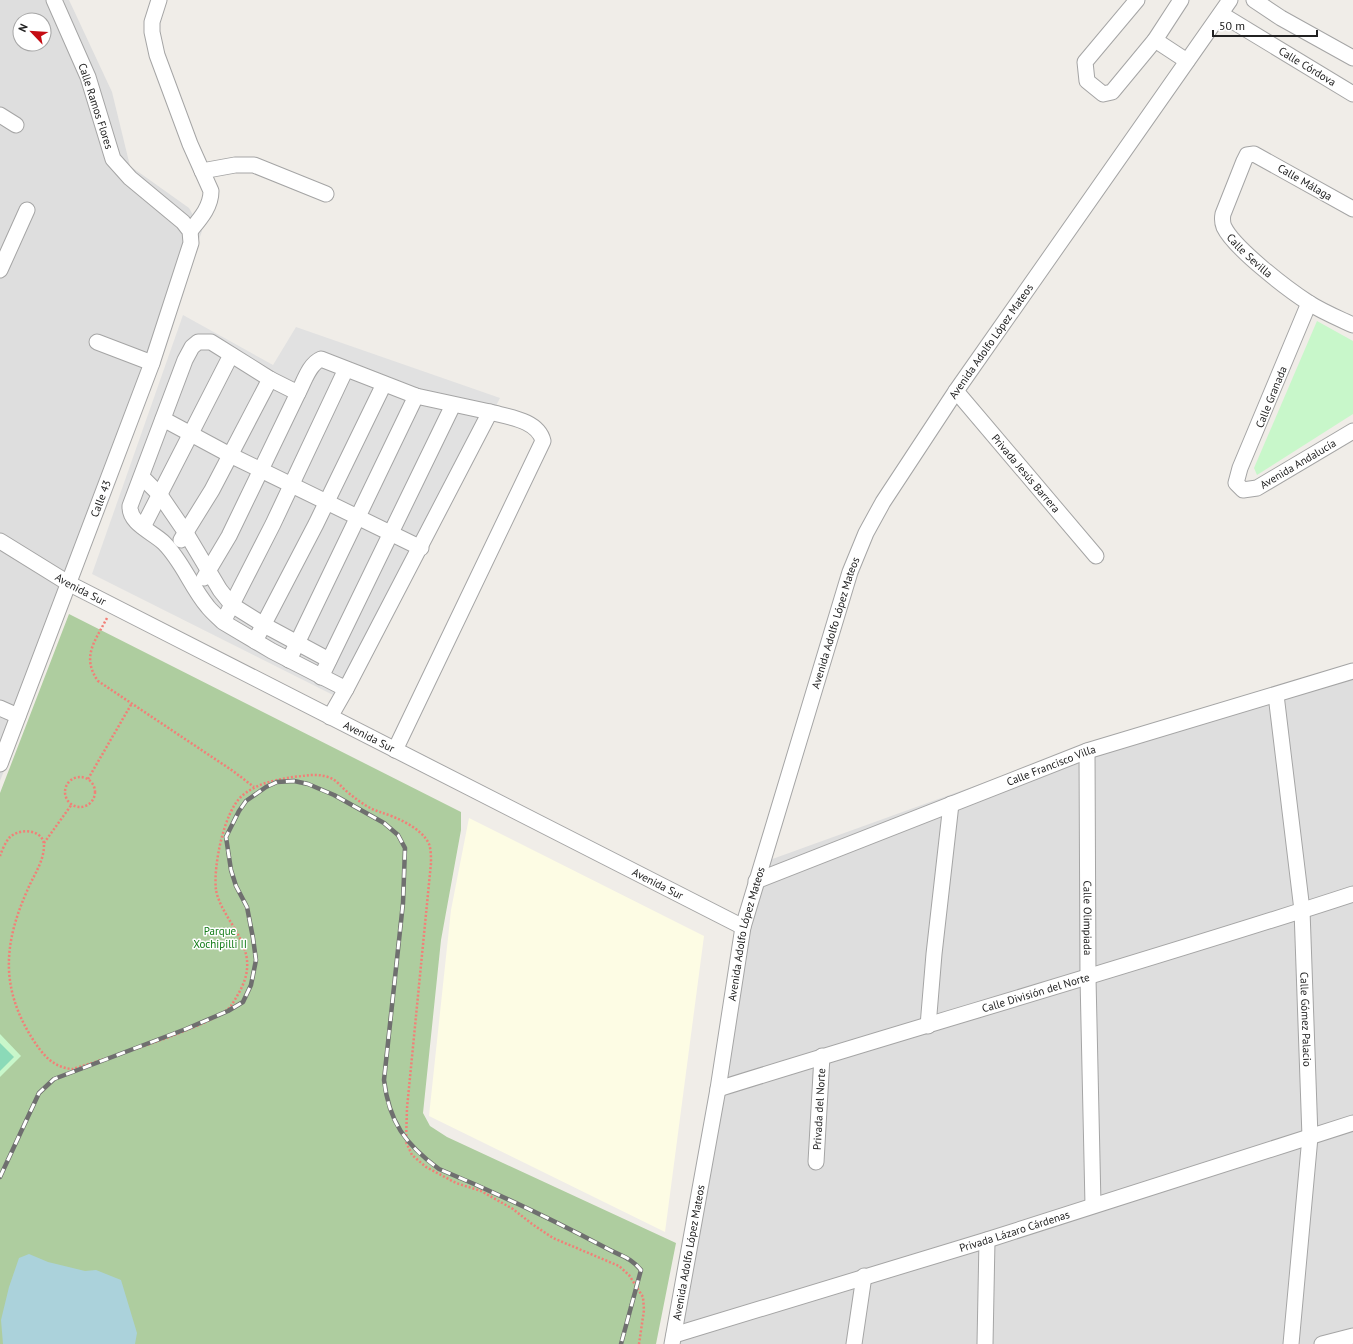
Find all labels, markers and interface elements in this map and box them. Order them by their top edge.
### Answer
north arrow [12,12,52,52]
scale bar [1213,12,1317,38]
text: 50 m [1219,18,1245,33]
text: N [15,22,31,34]
street label: Calle Córdova [1276,44,1339,89]
street label: Calle Ramos Flores [76,61,117,151]
street label: Calle Málaga [1275,161,1335,203]
street label: Calle Sevilla [1224,231,1276,281]
street label: Avenida Adolfo López Mateos [946,281,1036,401]
street label: Calle Granada [1252,364,1290,430]
street label: Privada Jesús Barrera [989,431,1063,516]
street label: Avenida Andalucía [1257,436,1339,492]
street label: Calle 43 [87,478,114,519]
street label: Avenida Adolfo López Mateos [808,554,863,690]
street label: Avenida Sur [53,570,109,608]
street label: Avenida Sur [341,718,397,756]
street label: Calle Francisco Villa [1005,742,1097,789]
street label: Avenida Sur [630,865,686,903]
street label: Avenida Adolfo López Mateos [725,865,768,1002]
street label: Calle Olimpiada [1081,880,1095,956]
park label: Parque Xochipilli II [193,924,247,951]
street label: Calle División del Norte [980,970,1092,1015]
street label: Calle Gómez Palacio [1297,972,1315,1067]
street label: Privada del Norte [810,1067,828,1150]
street label: Avenida Adolfo López Mateos [669,1183,708,1321]
street label: Privada Lázaro Cárdenas [958,1207,1072,1255]

